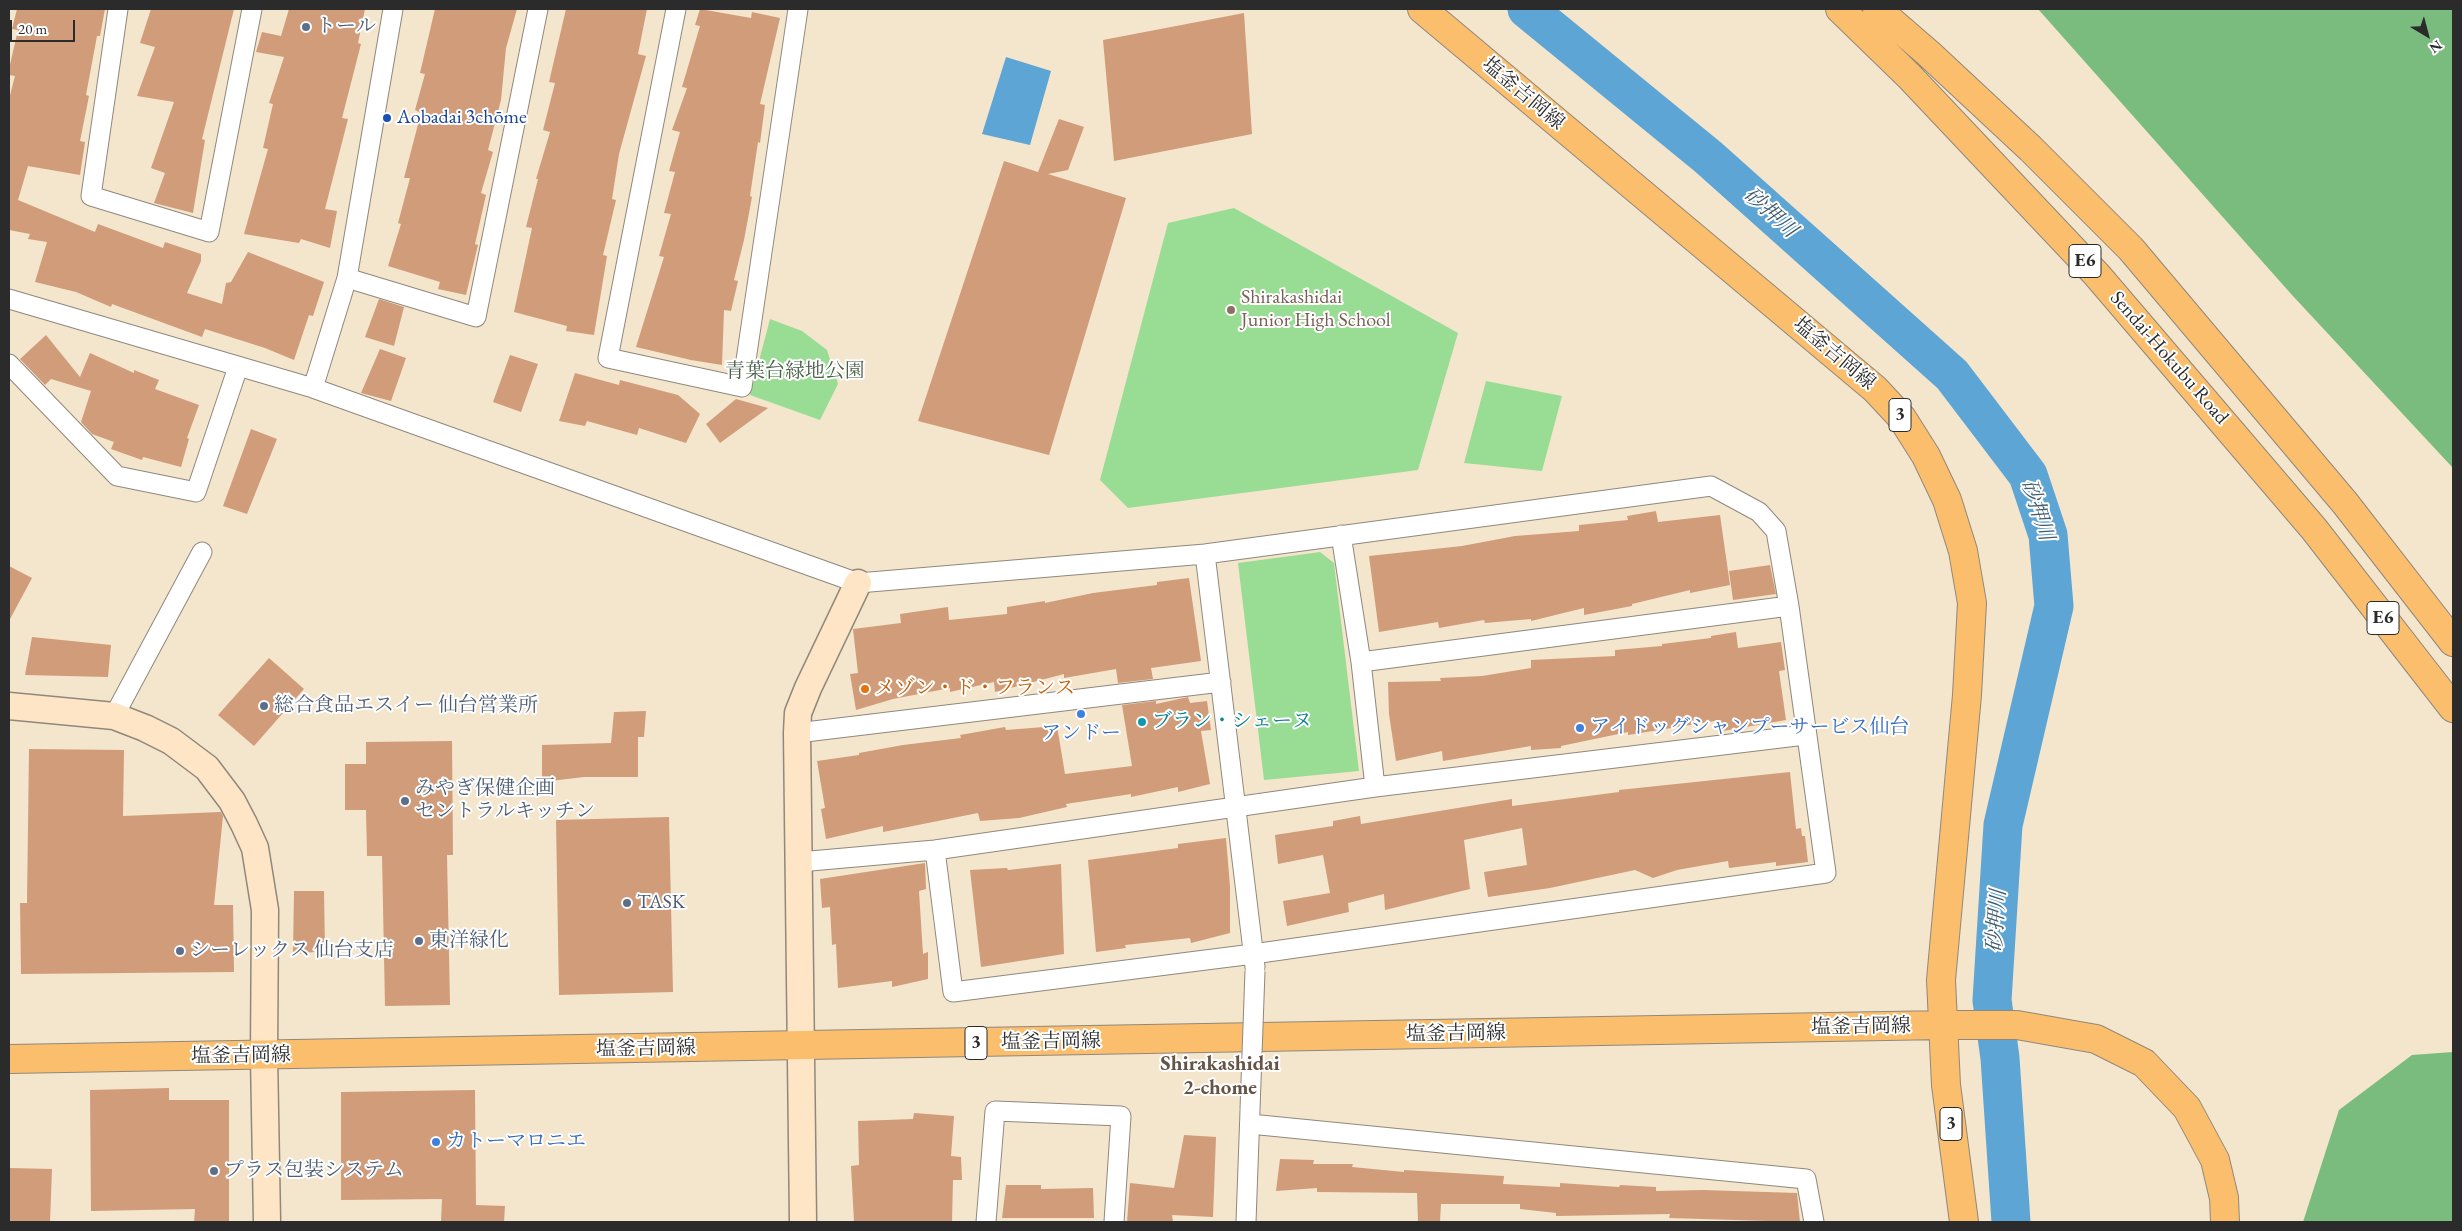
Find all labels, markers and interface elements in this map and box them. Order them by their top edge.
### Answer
scale bar [12,10,78,42]
north arrow [2402,10,2452,60]
place label: トール [316,15,376,39]
text: 20 m [18,19,47,38]
marker: トール [300,21,312,33]
text: N [2426,36,2446,58]
street label: 塩釜吉岡線 [1477,53,1569,135]
place label: Aobadai 3chōme [397,106,527,130]
marker: Aobadai 3chōme [381,112,393,124]
water label: 砂押川 [1738,183,1802,243]
road number: E6 [2069,245,2101,278]
place label: Shirakashidai Junior High School [1241,286,1391,333]
street label: Sendai-Hokubu Road [2105,287,2233,429]
marker: Shirakashidai Junior High School [1225,304,1237,316]
street label: 塩釜吉岡線 [1788,313,1880,395]
park label: 青葉台緑地公園 [725,360,865,384]
road number: 3 [1889,398,1911,432]
water label: 砂押川 [2015,476,2059,544]
road number: E6 [2367,602,2399,634]
place label: メゾン・ド・フランス [875,677,1075,701]
marker: メゾン・ド・フランス [859,683,871,695]
place label: 総合食品エスイー 仙台営業所 [274,694,538,718]
marker: 総合食品エスイー 仙台営業所 [258,700,270,712]
marker: アンドー [1075,708,1087,720]
place label: ブラン・シェーヌ [1152,710,1312,734]
marker: ブラン・シェーヌ [1136,716,1148,728]
place label: アイドッグシャンプーサービス仙台 [1590,716,1909,740]
place label: アンドー [1041,722,1121,746]
marker: アイドッグシャンプーサービス仙台 [1574,722,1586,734]
place label: みやぎ保健企画 セントラルキッチン [415,777,595,824]
marker: みやぎ保健企画 セントラルキッチン [399,795,411,807]
water label: 砂押川 [1982,889,2012,953]
place label: TASK [637,891,685,915]
marker: TASK [621,897,633,909]
place label: 東洋緑化 [429,929,509,953]
marker: 東洋緑化 [413,935,425,947]
place label: シーレックス 仙台支店 [190,939,394,963]
marker: シーレックス 仙台支店 [174,945,186,957]
street label: 塩釜吉岡線 [1811,1014,1911,1040]
street label: 塩釜吉岡線 [1406,1021,1506,1047]
road number: 3 [965,1026,987,1060]
street label: 塩釜吉岡線 [1001,1029,1101,1055]
street label: 塩釜吉岡線 [596,1036,696,1062]
street label: 塩釜吉岡線 [191,1043,291,1069]
district label: Shirakashidai 2-chome [1160,1051,1280,1101]
road number: 3 [1940,1108,1962,1140]
place label: カトーマロニエ [446,1130,586,1154]
marker: カトーマロニエ [430,1136,442,1148]
place label: プラス包装システム [224,1159,404,1183]
marker: プラス包装システム [208,1165,220,1177]

